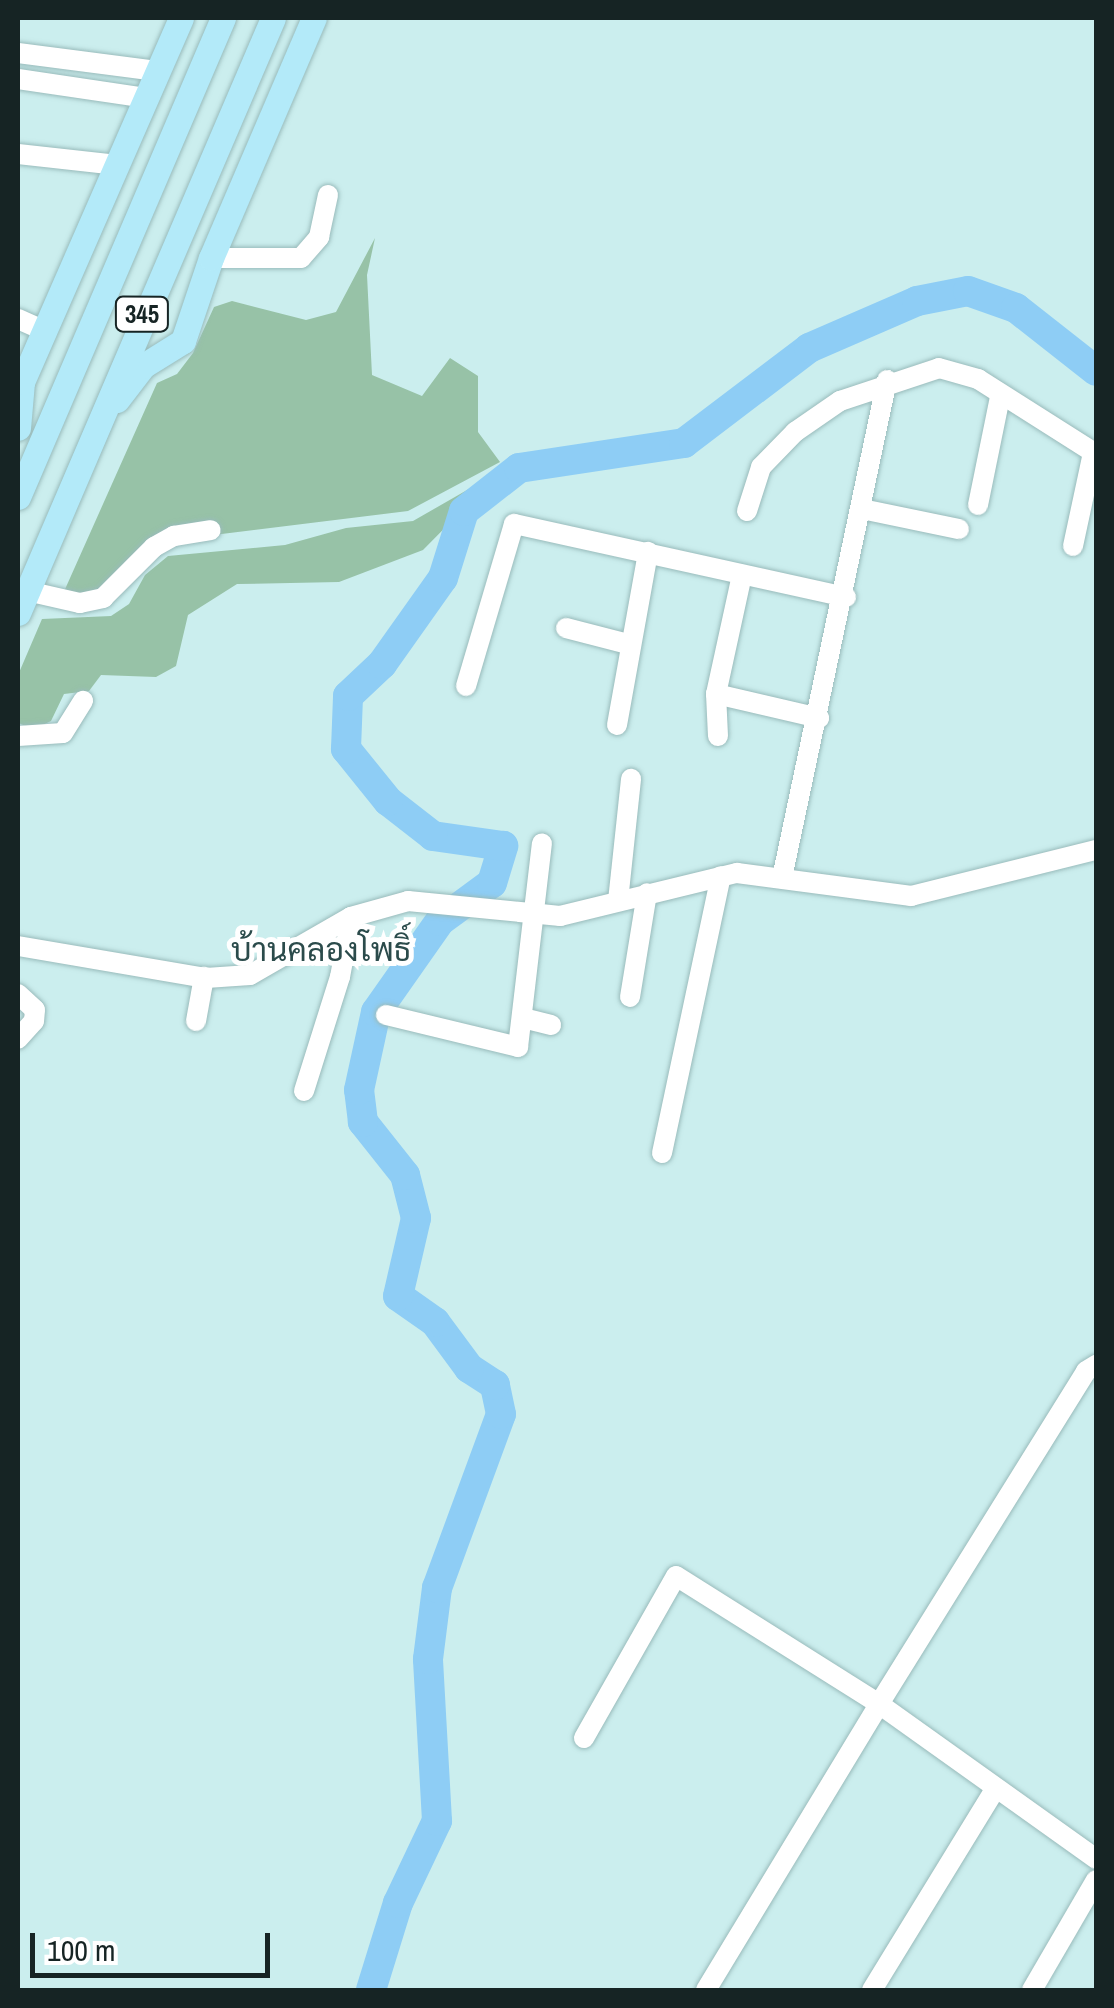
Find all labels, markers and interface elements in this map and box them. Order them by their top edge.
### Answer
road number: 345 [114,294,170,334]
district label: บ้านคลองโพธิ์ [231,931,411,969]
scale bar [35,1913,275,1975]
text: 100 m [47,1930,115,1970]

